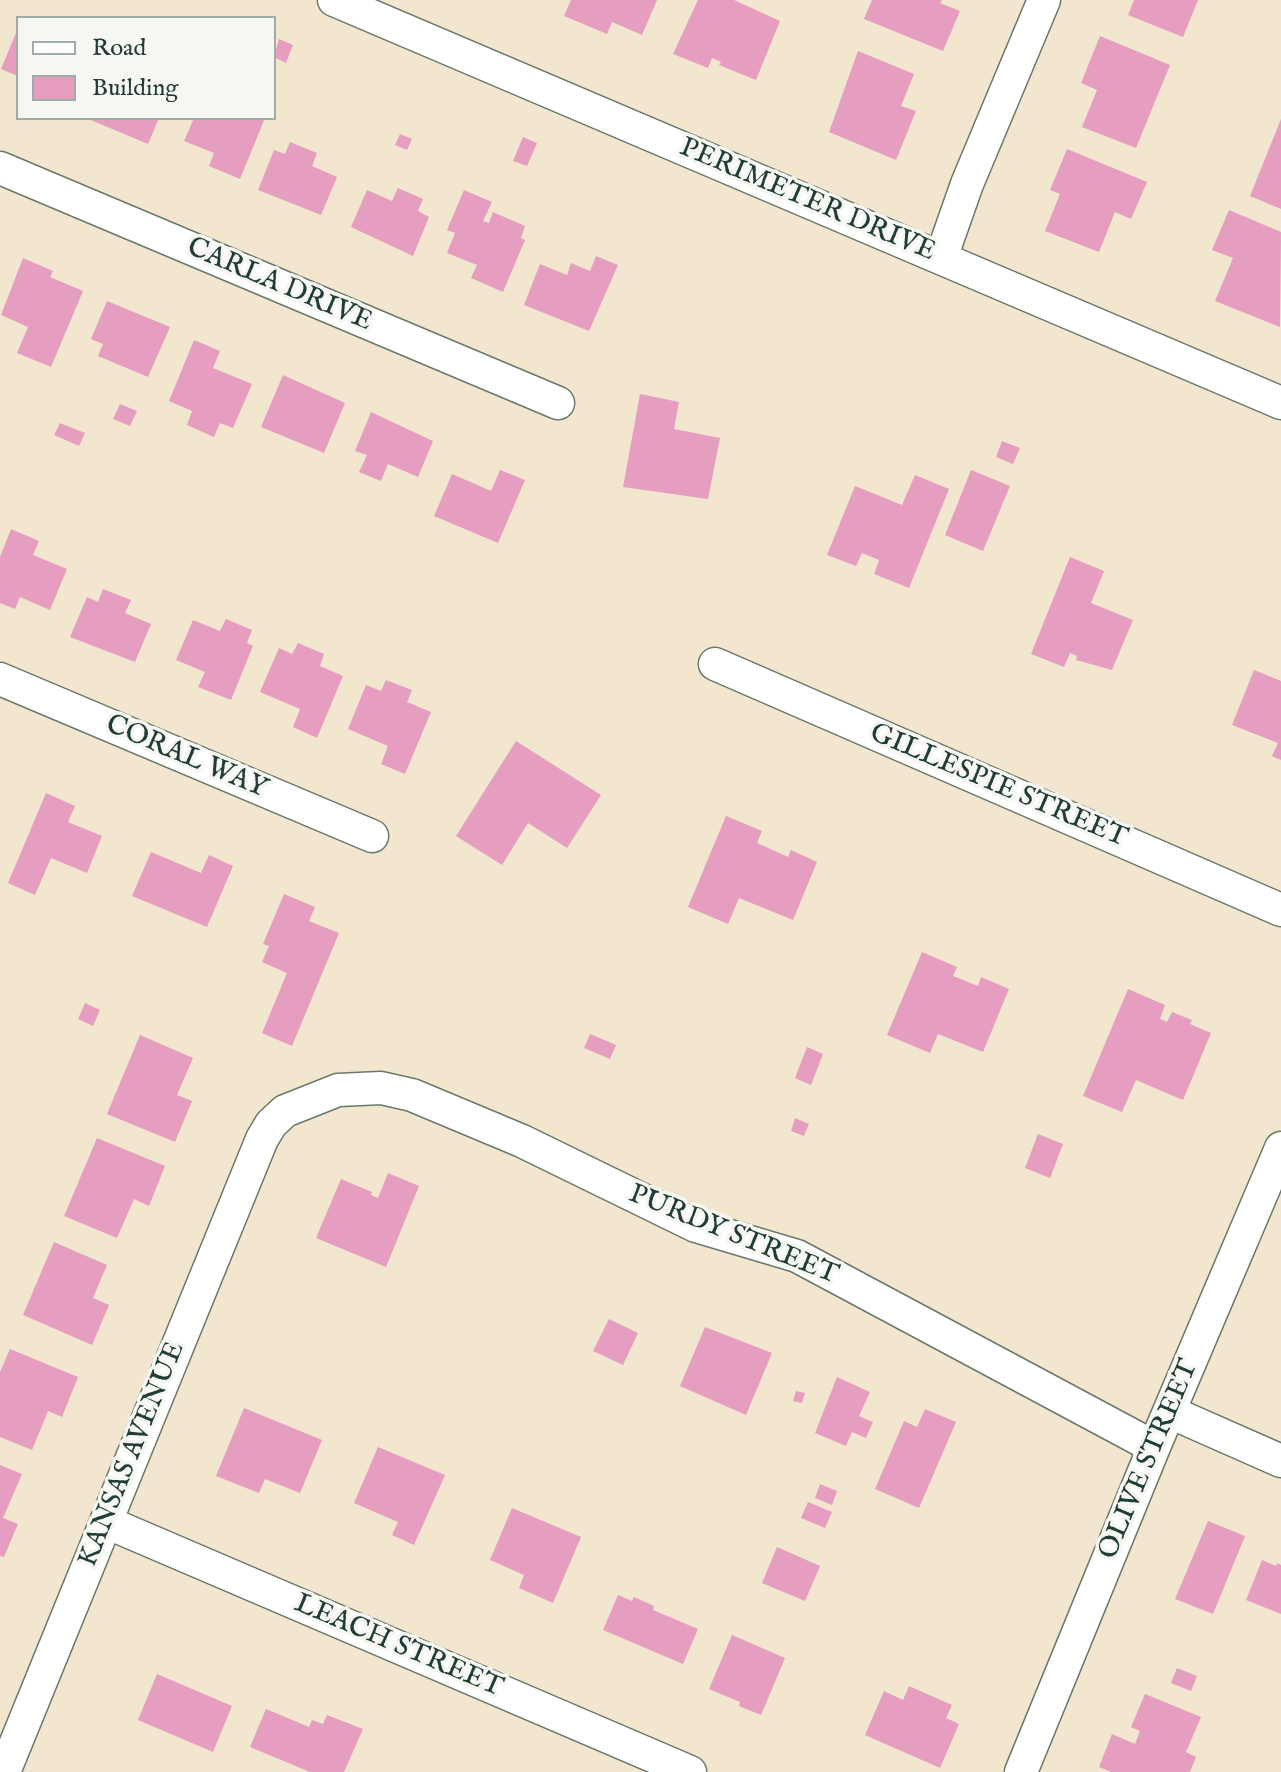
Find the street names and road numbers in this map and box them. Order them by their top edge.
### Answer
street label: PERIMETER DRIVE [674,132,940,270]
street label: CARLA DRIVE [181,232,377,340]
street label: CORAL WAY [100,709,272,807]
street label: GILLESPIE STREET [864,717,1132,857]
street label: PURDY STREET [623,1179,843,1293]
street label: KANSAS AVENUE [73,1338,193,1572]
street label: OLIVE STREET [1093,1355,1207,1565]
street label: LEACH STREET [289,1588,507,1706]

